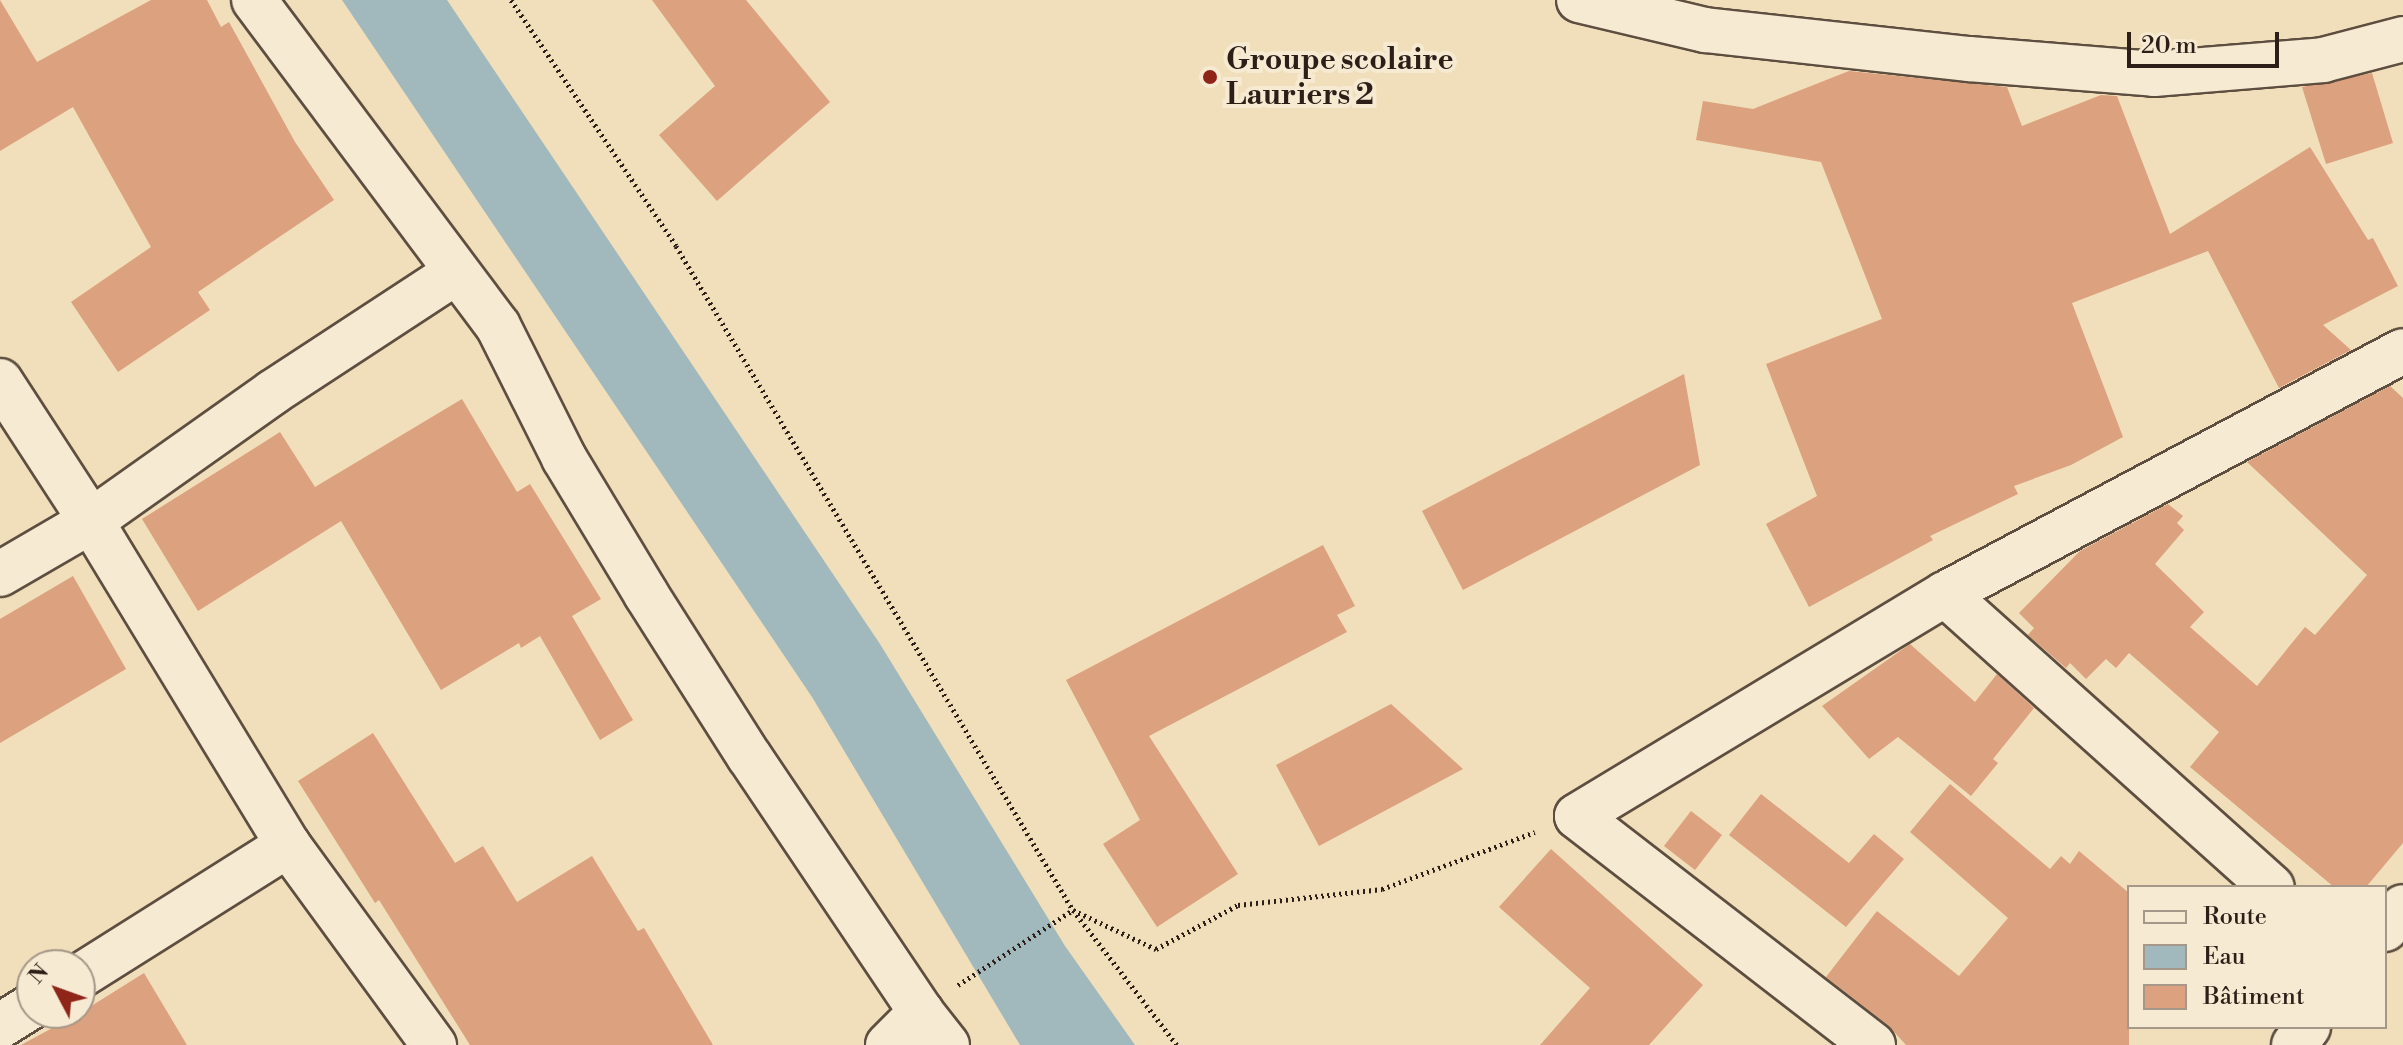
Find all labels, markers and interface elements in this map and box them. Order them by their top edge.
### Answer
scale bar [2131,16,2283,66]
text: 20 m [2141,31,2197,61]
place label: Groupe scolaire Lauriers 2 [1226,42,1454,112]
marker: Groupe scolaire Lauriers 2 [1201,68,1219,86]
legend [2127,885,2387,1029]
text: Route [2203,902,2267,932]
text: Eau [2203,942,2245,972]
north arrow [16,949,96,1029]
text: N [23,959,55,990]
text: Bâtiment [2203,982,2304,1012]

